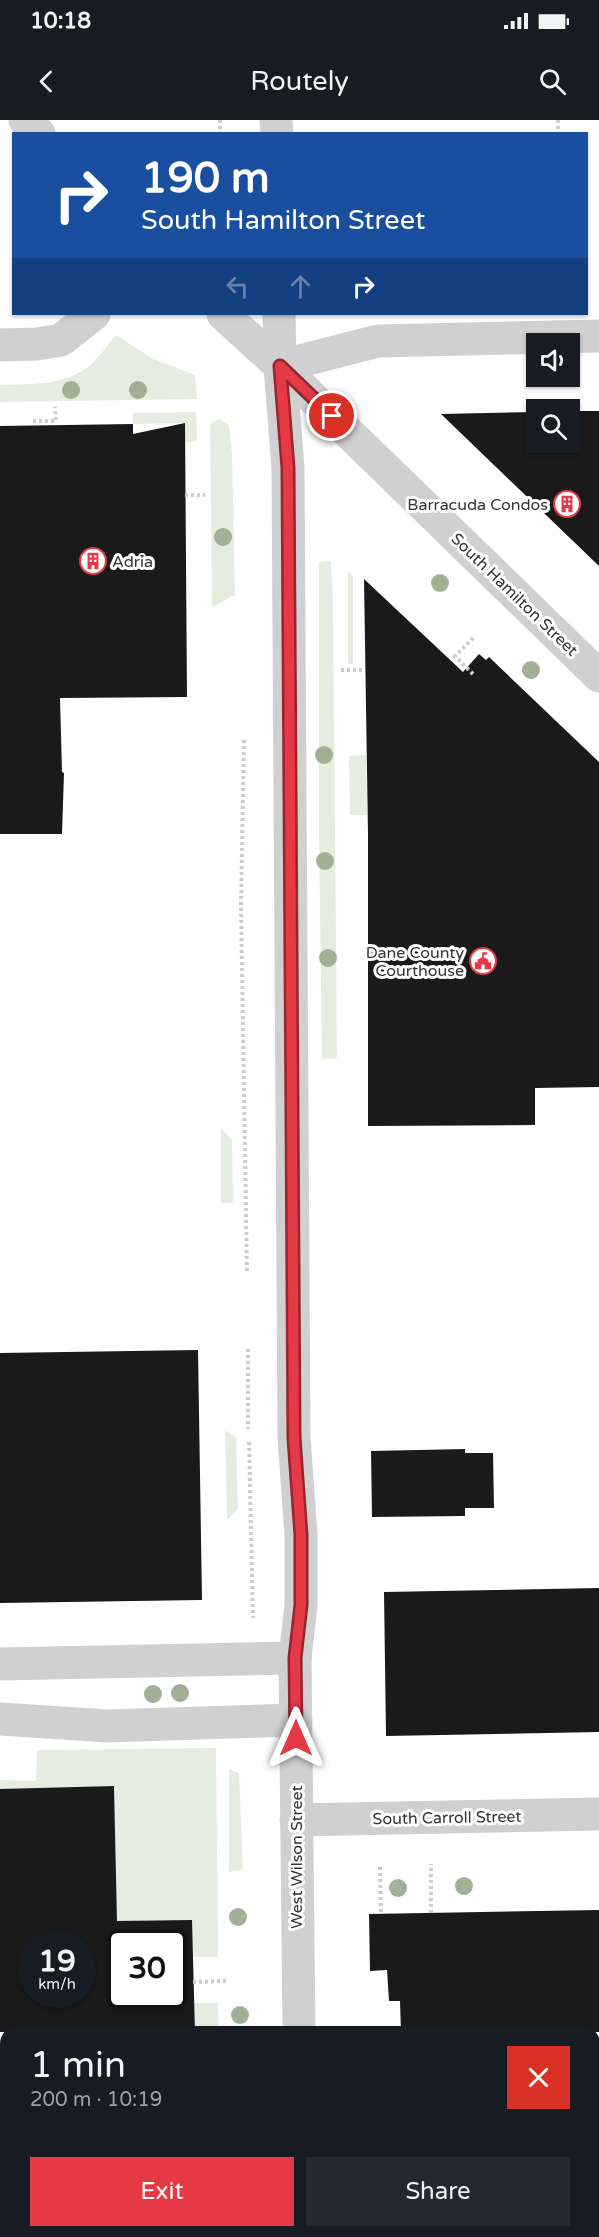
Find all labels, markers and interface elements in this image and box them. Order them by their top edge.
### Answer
text: 10:18 [30,8,91,34]
icon: back [30,65,63,98]
text: Routely [250,65,349,98]
icon: search [536,65,569,98]
text: 190 m [141,153,270,204]
icon: right [42,156,120,234]
text: South Hamilton Street [141,204,425,237]
icon: left [221,270,254,303]
icon: ahead [284,270,317,303]
icon: right [347,270,380,303]
map controls [526,333,580,453]
button: sound [526,333,580,387]
pin [306,390,357,441]
icon: arrive [315,399,348,432]
button: search [526,399,580,453]
building icon: Barracuda Condos [552,489,582,519]
place label: Barracuda Condos [407,495,548,515]
street label: South Hamilton Street [447,529,582,660]
building icon: Adria [78,546,108,576]
place label: Adria [112,552,153,572]
place label: Dane County Courthouse [366,943,464,981]
public building icon: Dane County Courthouse [468,946,498,976]
position arrow [264,1706,328,1770]
street label: West Wilson Street [287,1785,307,1929]
street label: South Carroll Street [372,1807,522,1829]
speed limit sign: 30 [108,1930,186,2008]
text: 19 [38,1943,76,1980]
text: km/h [38,1975,76,1993]
text: 1 min [30,2044,126,2087]
button: close [507,2046,570,2109]
text: 200 m · 10:19 [30,2088,162,2112]
button: Exit [30,2157,294,2226]
button: Share [306,2157,570,2226]

